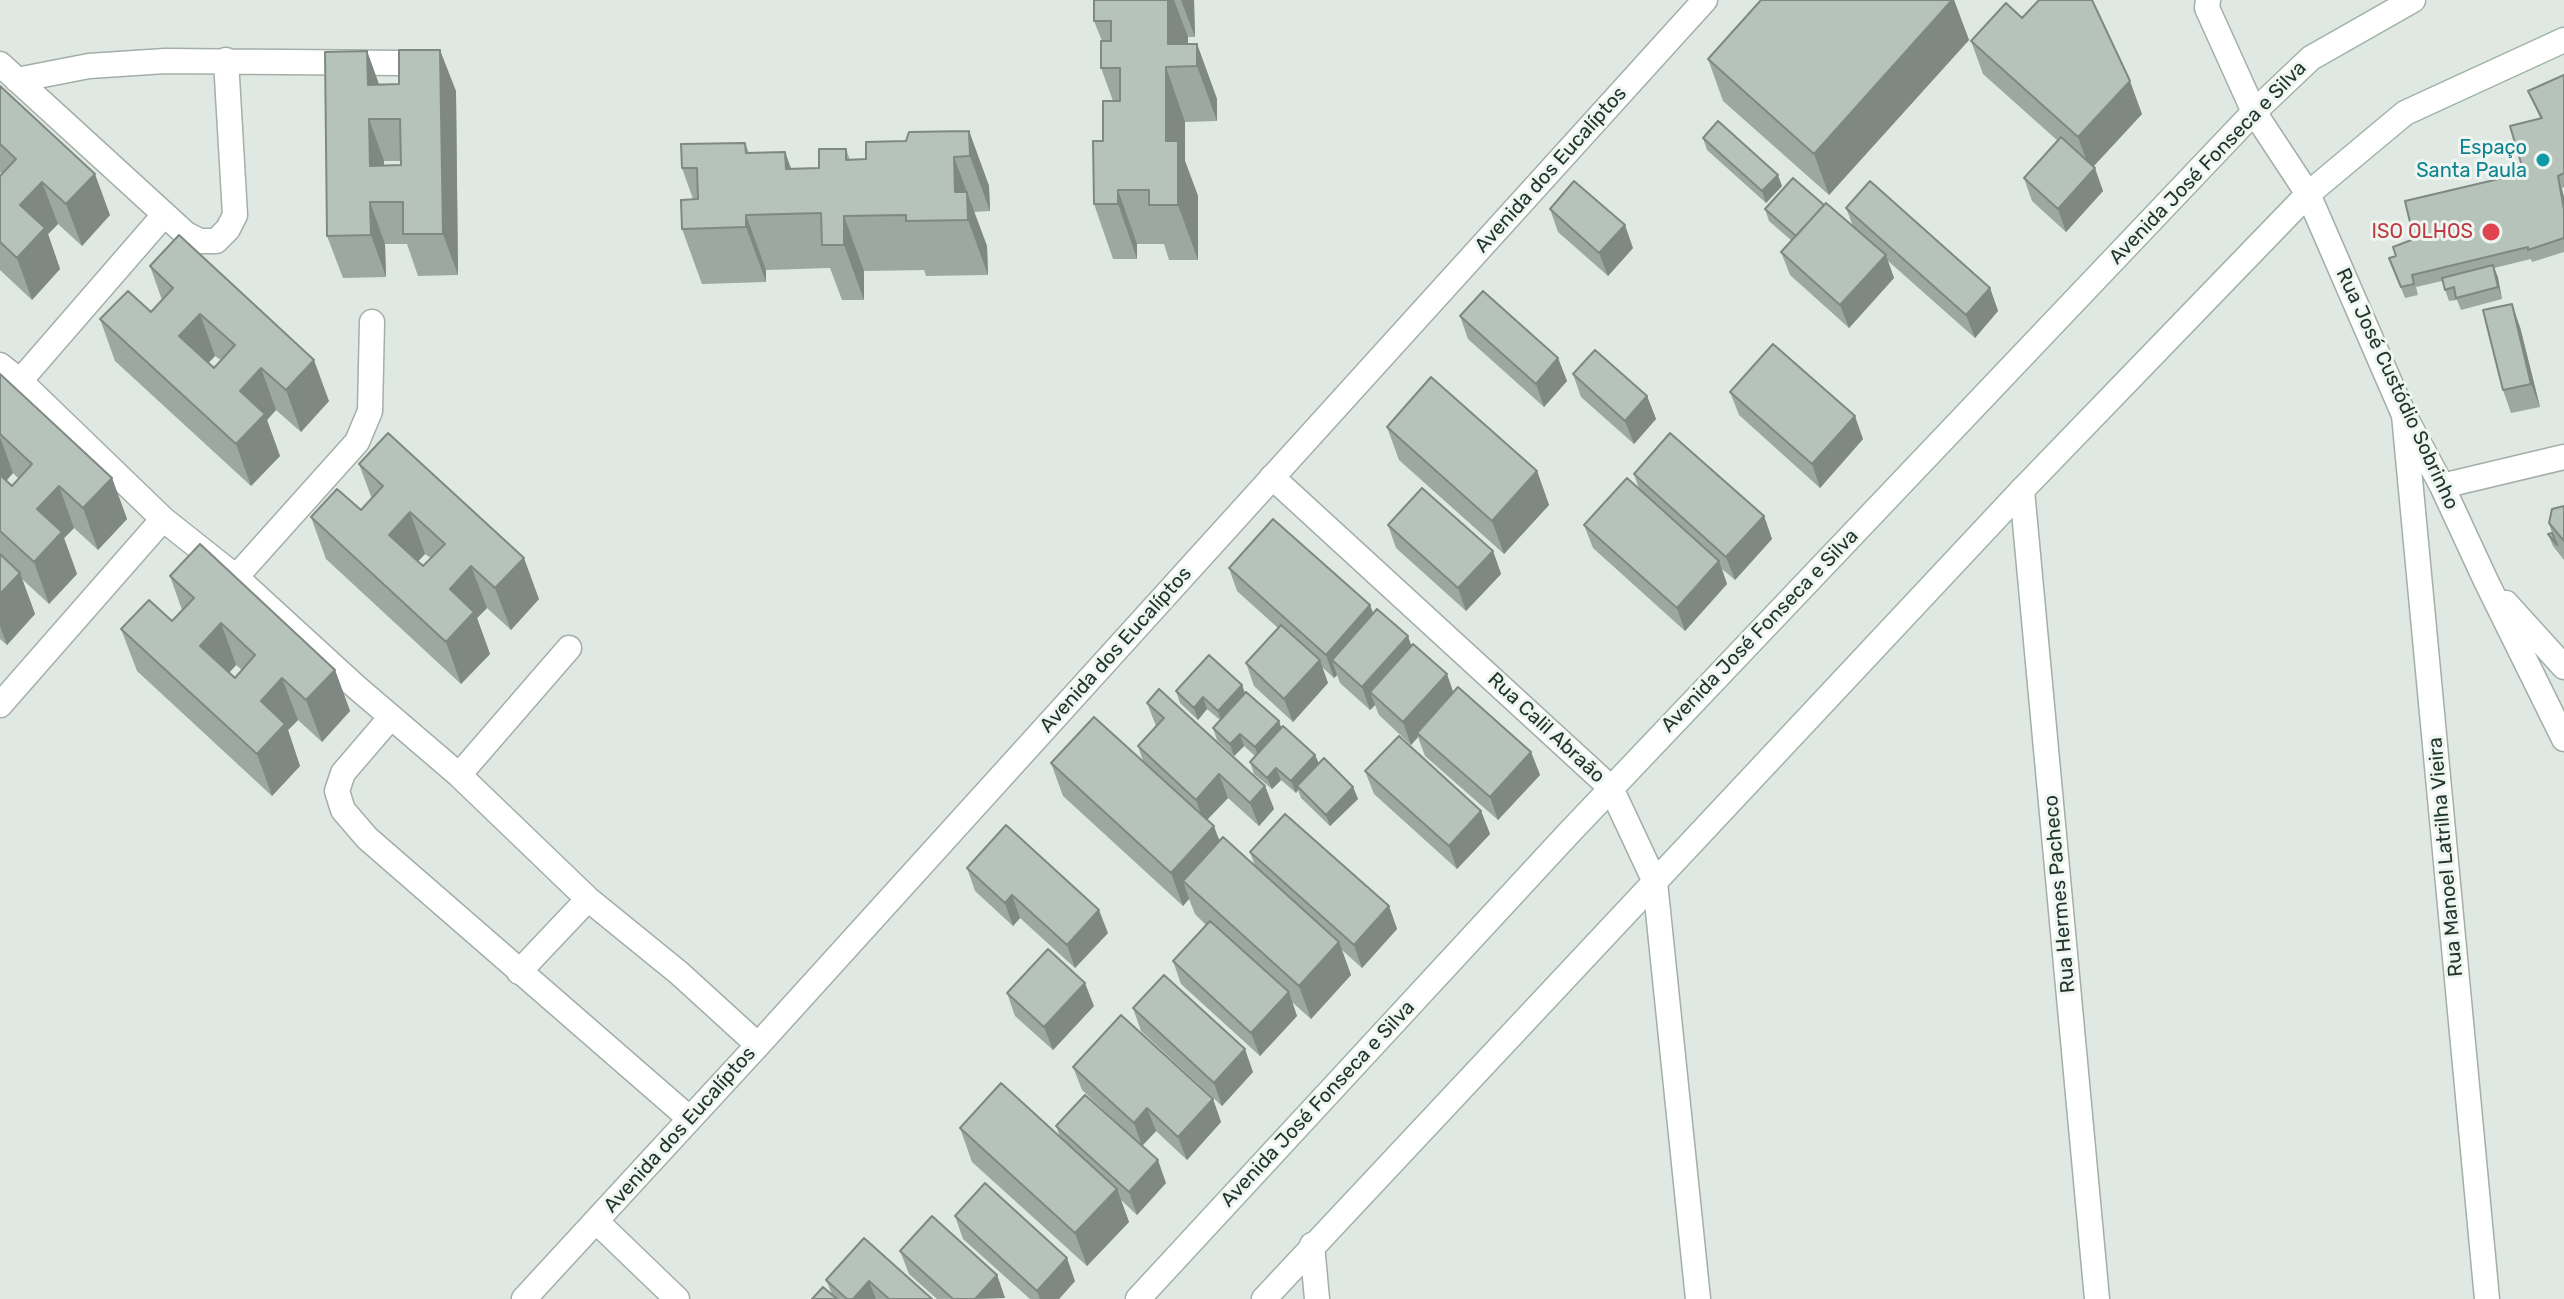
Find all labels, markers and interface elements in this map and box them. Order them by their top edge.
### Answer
street label: Avenida José Fonseca e Silva [2104,56,2312,270]
street label: Avenida dos Eucalíptos [1470,82,1632,258]
place label: Espaço Santa Paula [2416,136,2527,183]
marker: Espaço Santa Paula [2534,151,2552,169]
place label: ISO OLHOS [2372,220,2473,244]
marker: ISO OLHOS [2480,221,2502,243]
street label: Rua José Custódio Sobrinho [2330,265,2464,513]
street label: Avenida José Fonseca e Silva [1656,524,1864,738]
street label: Avenida dos Eucalíptos [1035,562,1197,738]
street label: Rua Calil Abraão [1483,668,1609,788]
street label: Rua Manoel Latrilha Vieira [2424,736,2468,978]
street label: Rua Hermes Pacheco [2039,794,2081,994]
street label: Avenida José Fonseca e Silva [1216,996,1420,1212]
street label: Avenida dos Eucalíptos [599,1042,761,1218]

